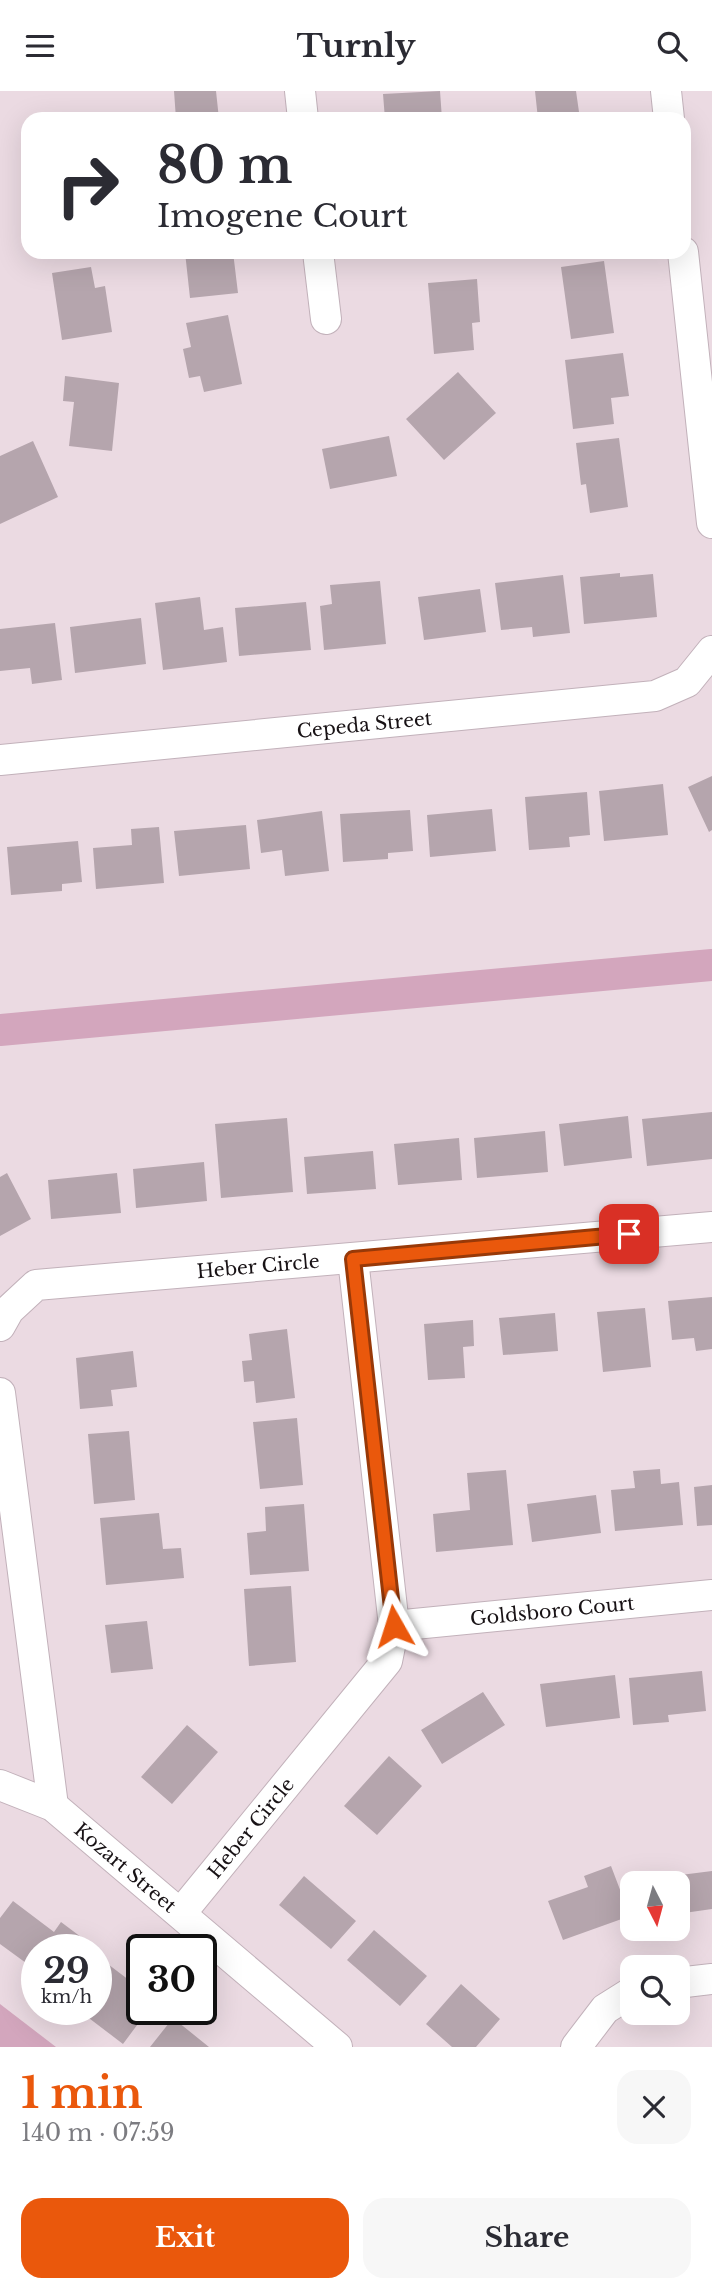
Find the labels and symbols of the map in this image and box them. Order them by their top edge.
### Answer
street label: Cepeda Street [296,707,434,743]
pin [599,1204,659,1264]
street label: Heber Circle [196,1250,320,1283]
position arrow [357,1589,431,1663]
street label: Goldsboro Court [469,1592,636,1631]
street label: Heber Circle [203,1773,299,1883]
street label: Kozart Street [69,1818,181,1918]
north arrow [620,1871,690,1941]
speed limit sign: 30 [126,1934,217,2025]

